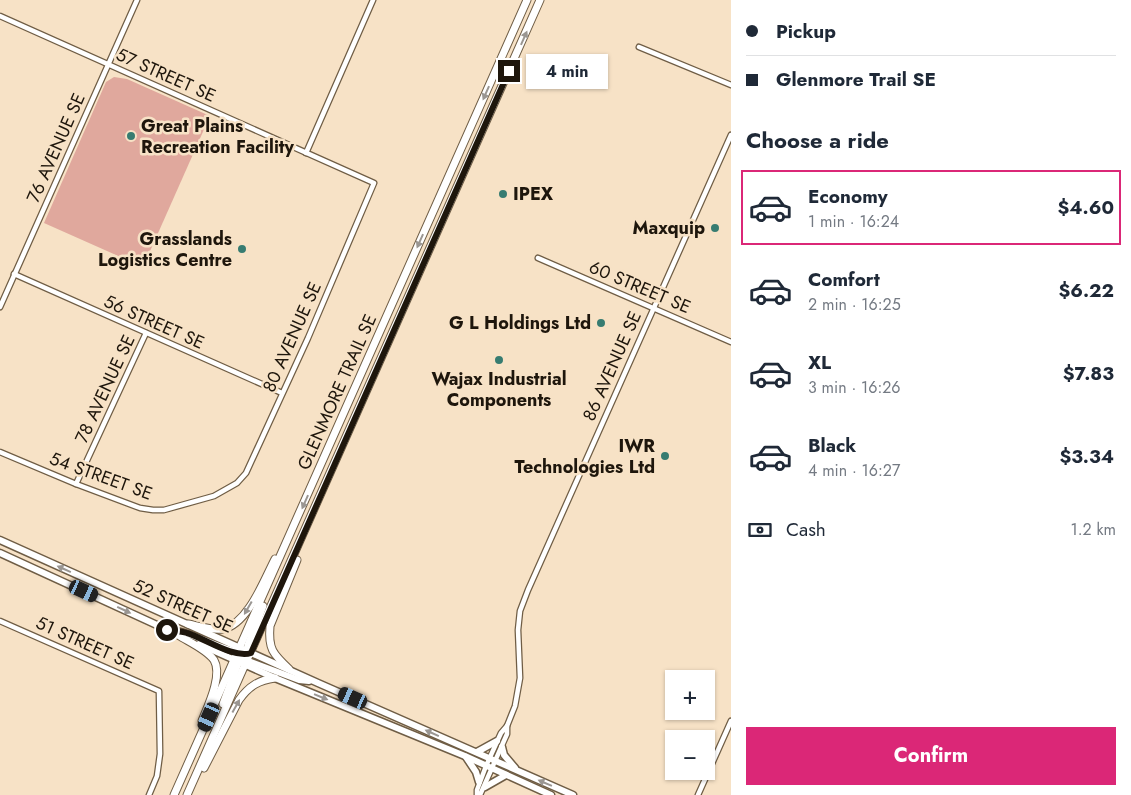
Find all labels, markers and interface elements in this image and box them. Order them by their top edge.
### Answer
text: Pickup [776,18,836,45]
one-way arrow [520,31,528,45]
street label: 57 STREET SE [112,41,220,109]
callout: 4 min [526,54,609,88]
route end [498,60,520,82]
text: 4 min [546,60,588,83]
text: Glenmore Trail SE [776,66,936,93]
one-way arrow [482,86,490,100]
street label: 76 AVENUE SE [20,89,92,207]
place label: Great Plains Recreation Facility [141,113,295,160]
text: Choose a ride [746,124,889,156]
marker: Great Plains Recreation Facility [125,130,137,142]
place label: IPEX [513,181,554,207]
text: Economy [808,183,888,210]
icon: car [748,185,793,230]
marker: IPEX [497,188,509,200]
text: $4.60 [1058,194,1114,221]
text: 1 min · 16:24 [808,210,899,233]
place label: Maxquip [632,215,705,241]
marker: Maxquip [709,222,721,234]
place label: Grasslands Logistics Centre [98,226,232,273]
one-way arrow [416,234,424,248]
marker: Grasslands Logistics Centre [236,243,248,255]
street label: 60 STREET SE [585,254,695,320]
text: Comfort [808,266,880,293]
icon: car [748,268,793,313]
text: $6.22 [1058,277,1114,304]
street label: 80 AVENUE SE [256,278,328,396]
street label: 56 STREET SE [100,288,208,356]
text: 2 min · 16:25 [808,293,901,316]
street label: 86 AVENUE SE [576,307,648,425]
street label: GLENMORE TRAIL SE [291,310,383,474]
place label: G L Holdings Ltd [449,310,591,336]
marker: G L Holdings Ltd [595,317,607,329]
street label: 78 AVENUE SE [69,331,141,447]
text: XL [808,349,831,376]
icon: car [748,351,793,396]
marker: Wajax Industrial Components [493,354,505,366]
text: $7.83 [1063,360,1114,387]
place label: Wajax Industrial Components [431,366,567,413]
text: 3 min · 16:26 [808,376,901,399]
text: Black [808,432,856,459]
place label: IWR Technologies Ltd [515,433,655,480]
icon: car [748,434,793,479]
text: $3.34 [1059,443,1114,470]
street label: 54 STREET SE [46,445,156,507]
marker: IWR Technologies Ltd [659,450,671,462]
text: 4 min · 16:27 [808,459,900,482]
one-way arrow [300,495,308,509]
icon: cash [746,516,774,544]
text: Cash [786,516,826,543]
text: 1.2 km [1071,518,1116,541]
one-way arrow [57,564,71,572]
street label: 52 STREET SE [129,572,237,640]
car [67,578,100,604]
one-way arrow [244,601,253,614]
one-way arrow [117,606,131,614]
street label: 51 STREET SE [32,610,138,676]
route start [156,619,178,641]
map controls [665,670,715,780]
button: + [665,670,715,720]
car [336,685,369,711]
one-way arrow [314,693,329,701]
one-way arrow [232,699,241,712]
car [196,700,221,734]
button: Confirm [746,727,1116,785]
one-way arrow [425,728,439,736]
button: − [665,730,715,780]
one-way arrow [538,778,552,786]

